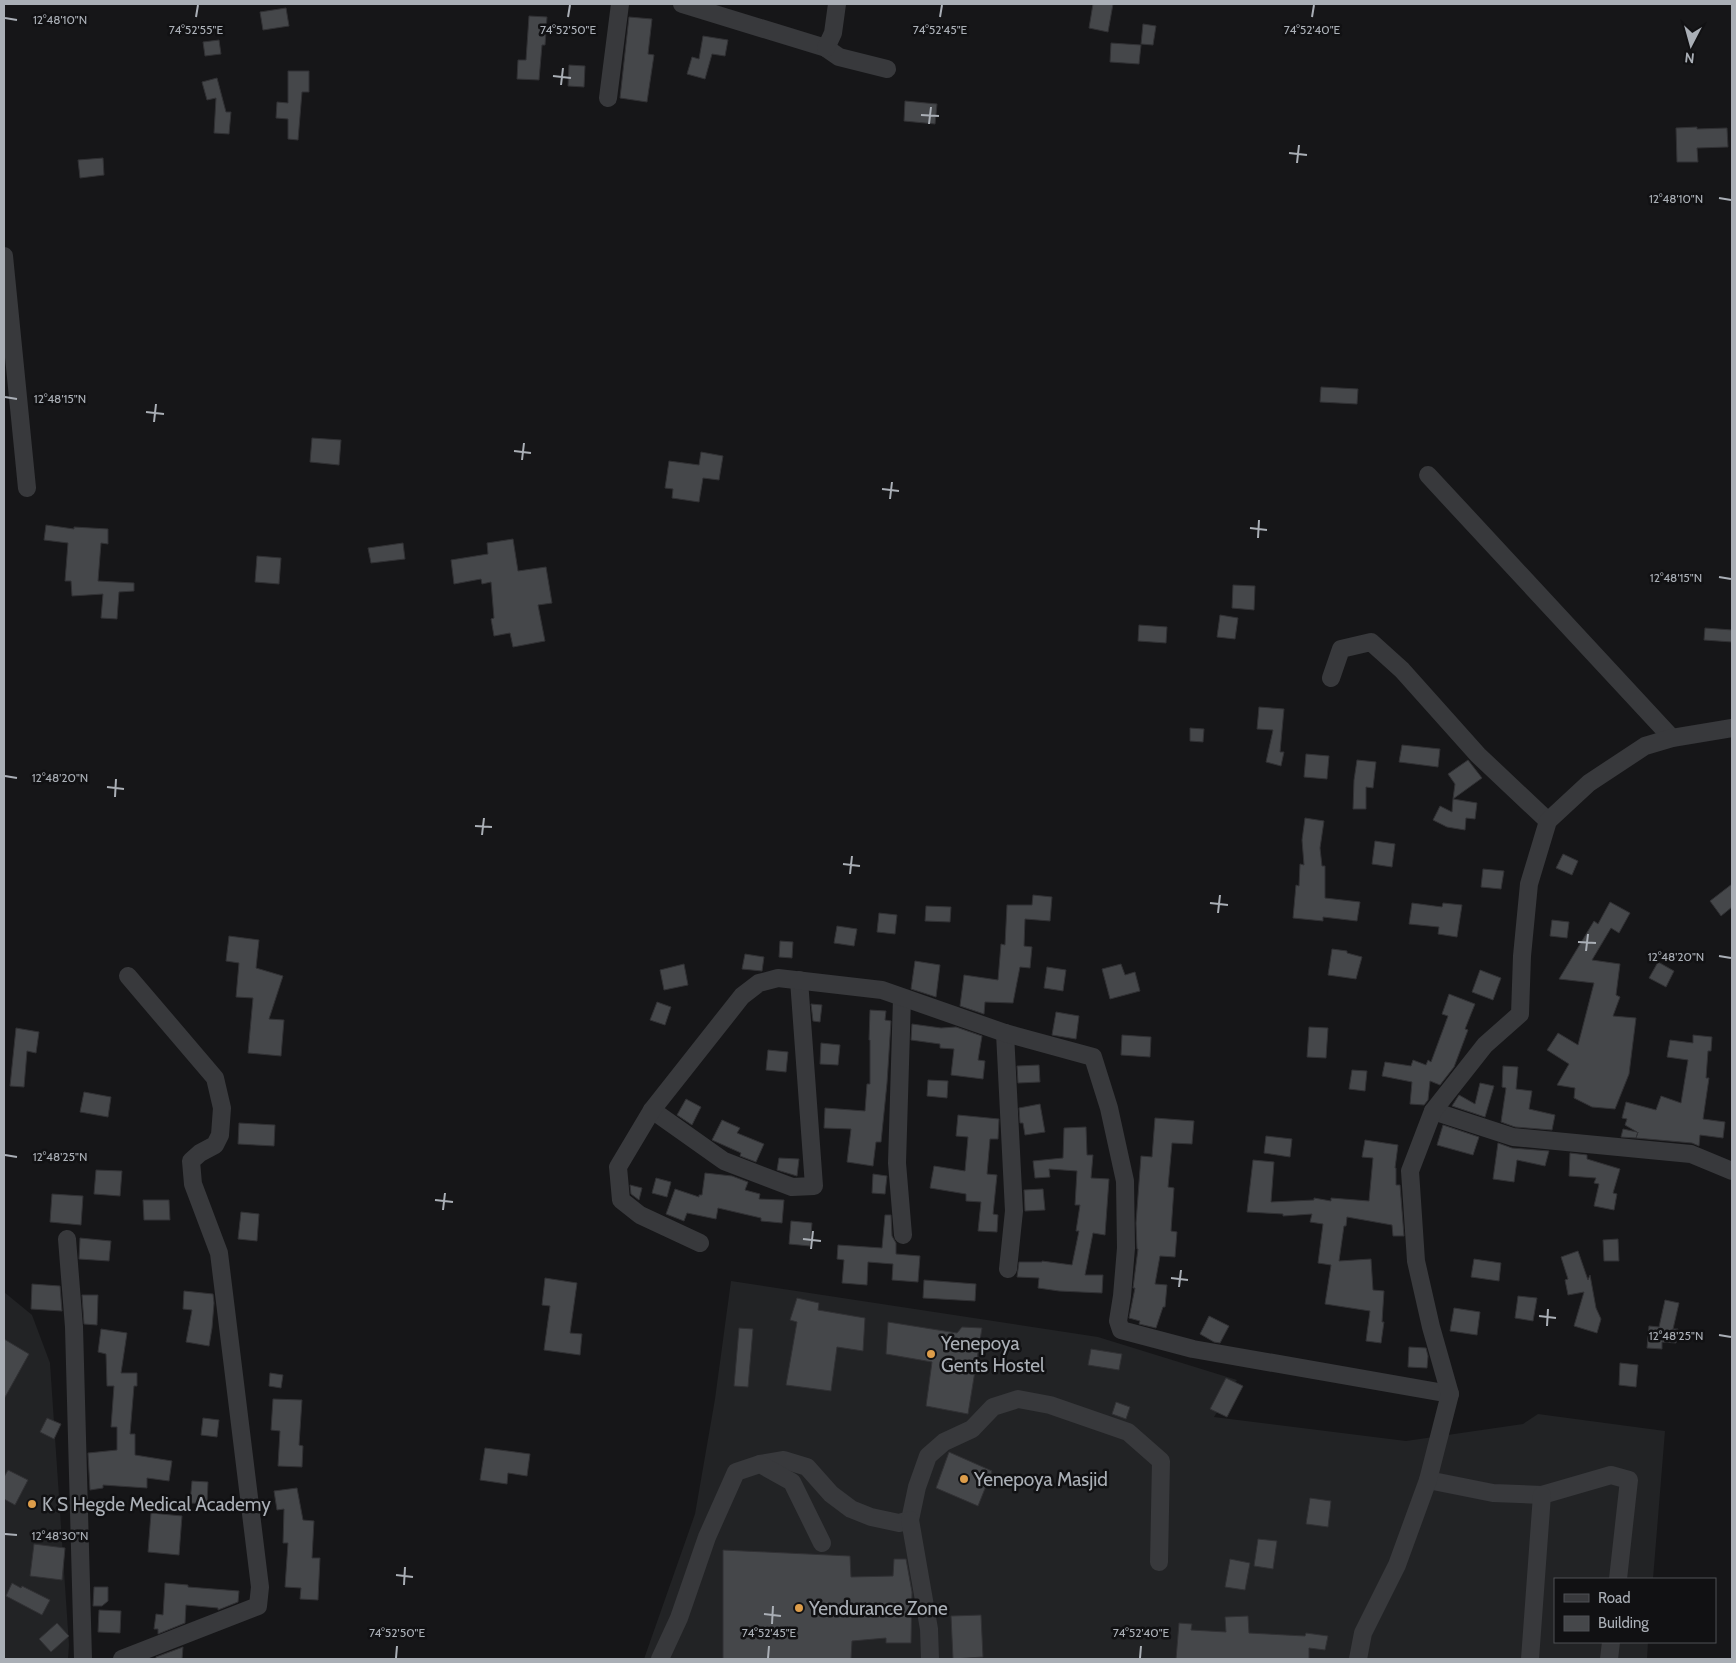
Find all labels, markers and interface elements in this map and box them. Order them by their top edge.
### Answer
text: 12°48'10"N [33,12,87,27]
north arrow [1666,20,1716,70]
text: 74°52'55"E [169,22,223,37]
text: 74°52'50"E [540,22,596,37]
text: 74°52'45"E [913,22,968,37]
text: 74°52'40"E [1284,22,1341,37]
text: N [1684,48,1696,67]
text: 12°48'10"N [1649,191,1703,206]
text: 12°48'15"N [34,391,86,406]
text: 12°48'15"N [1650,570,1702,585]
text: 12°48'20"N [32,770,88,785]
text: 12°48'20"N [1648,949,1704,964]
text: 12°48'25"N [33,1149,87,1164]
text: 12°48'25"N [1649,1328,1703,1343]
place label: Yenepoya Gents Hostel [940,1332,1045,1377]
marker: Yenepoya Gents Hostel [925,1348,937,1360]
place label: Yenepoya Masjid [973,1468,1108,1491]
marker: Yenepoya Masjid [958,1473,970,1485]
place label: K S Hegde Medical Academy [42,1493,271,1516]
marker: K S Hegde Medical Academy [26,1498,38,1510]
text: 12°48'30"N [32,1528,88,1543]
legend [1554,1578,1716,1643]
text: Road [1598,1589,1631,1607]
place label: Yendurance Zone [808,1597,948,1620]
marker: Yendurance Zone [793,1602,805,1614]
text: Building [1598,1614,1649,1632]
text: 74°52'50"E [369,1625,425,1640]
text: 74°52'45"E [742,1625,797,1640]
text: 74°52'40"E [1113,1625,1170,1640]

